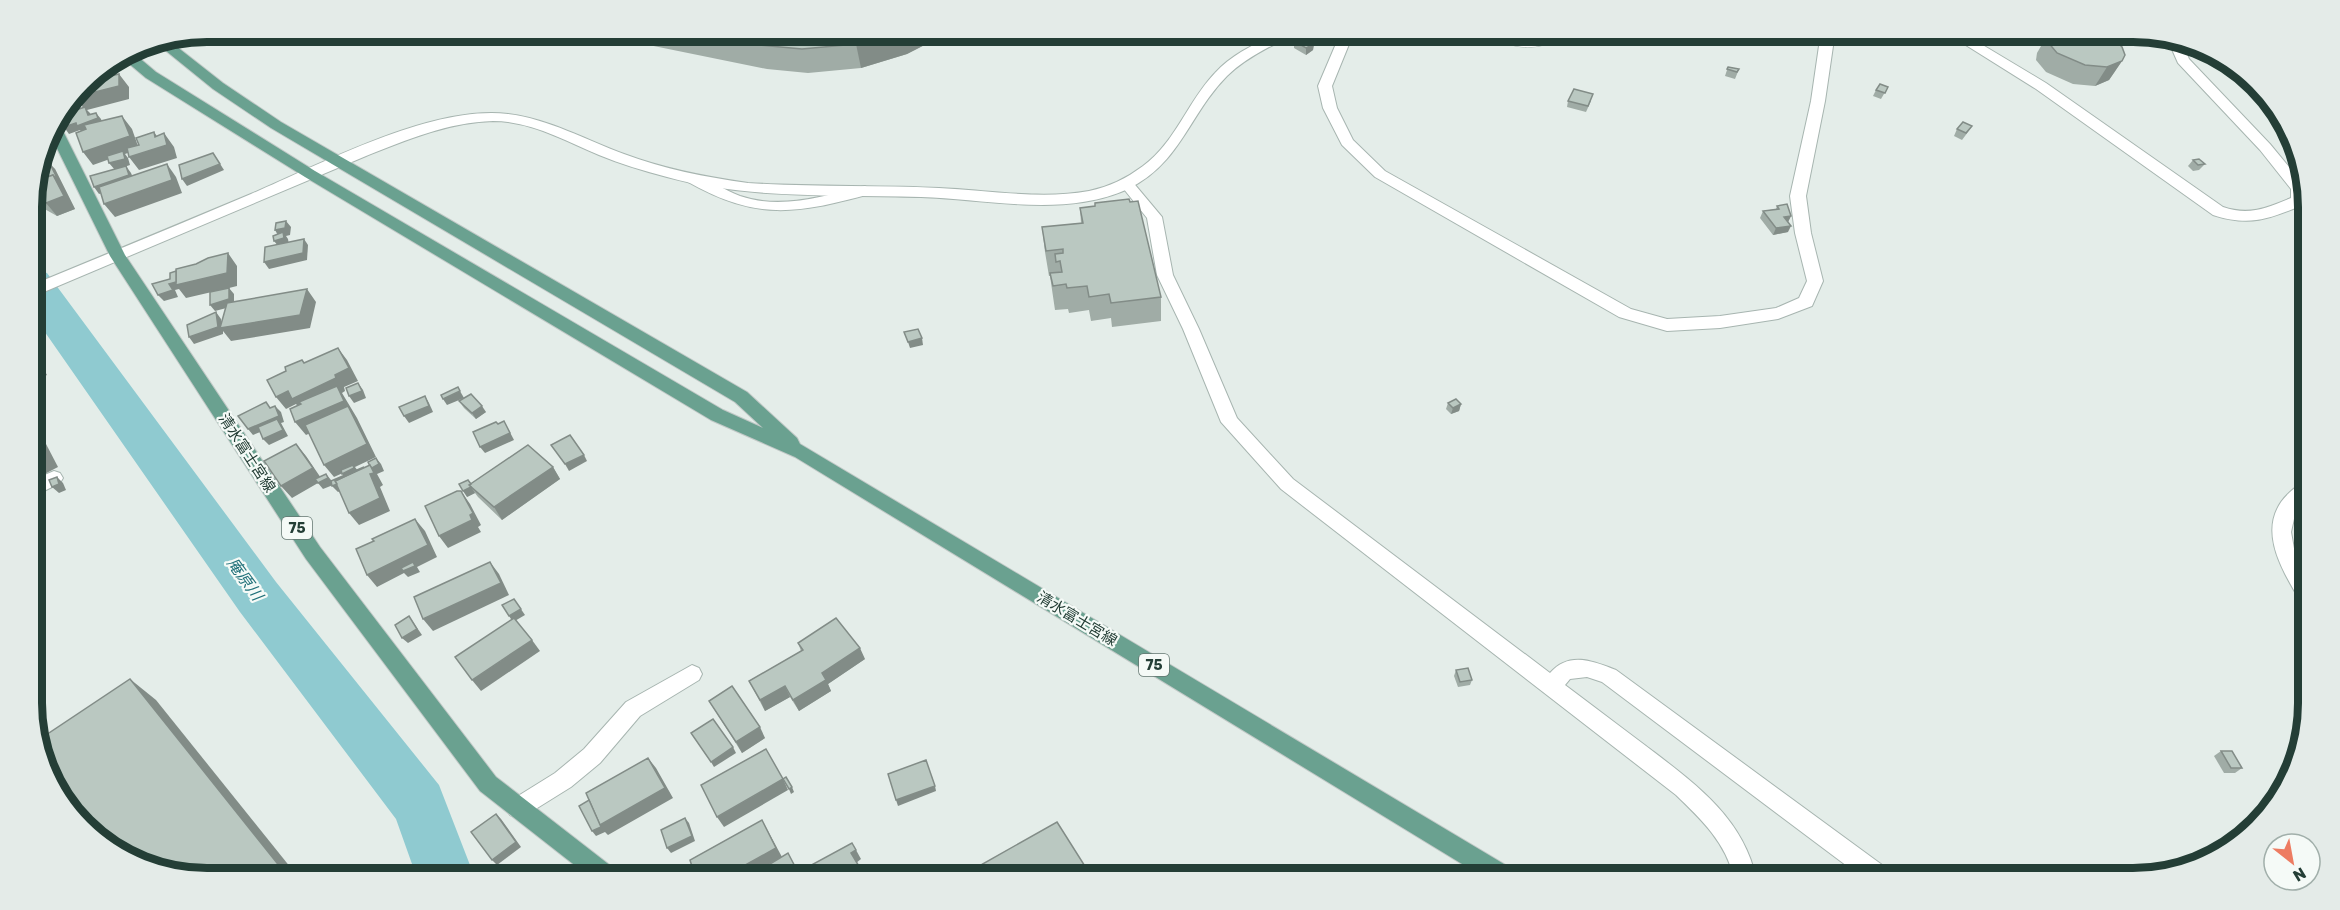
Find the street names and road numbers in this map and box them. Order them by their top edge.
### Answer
street label: 清水富士宮線 [215,410,279,496]
road number: 75 [282,517,312,539]
street label: 清水富士宮線 [1034,588,1120,650]
road number: 75 [1139,654,1169,676]

